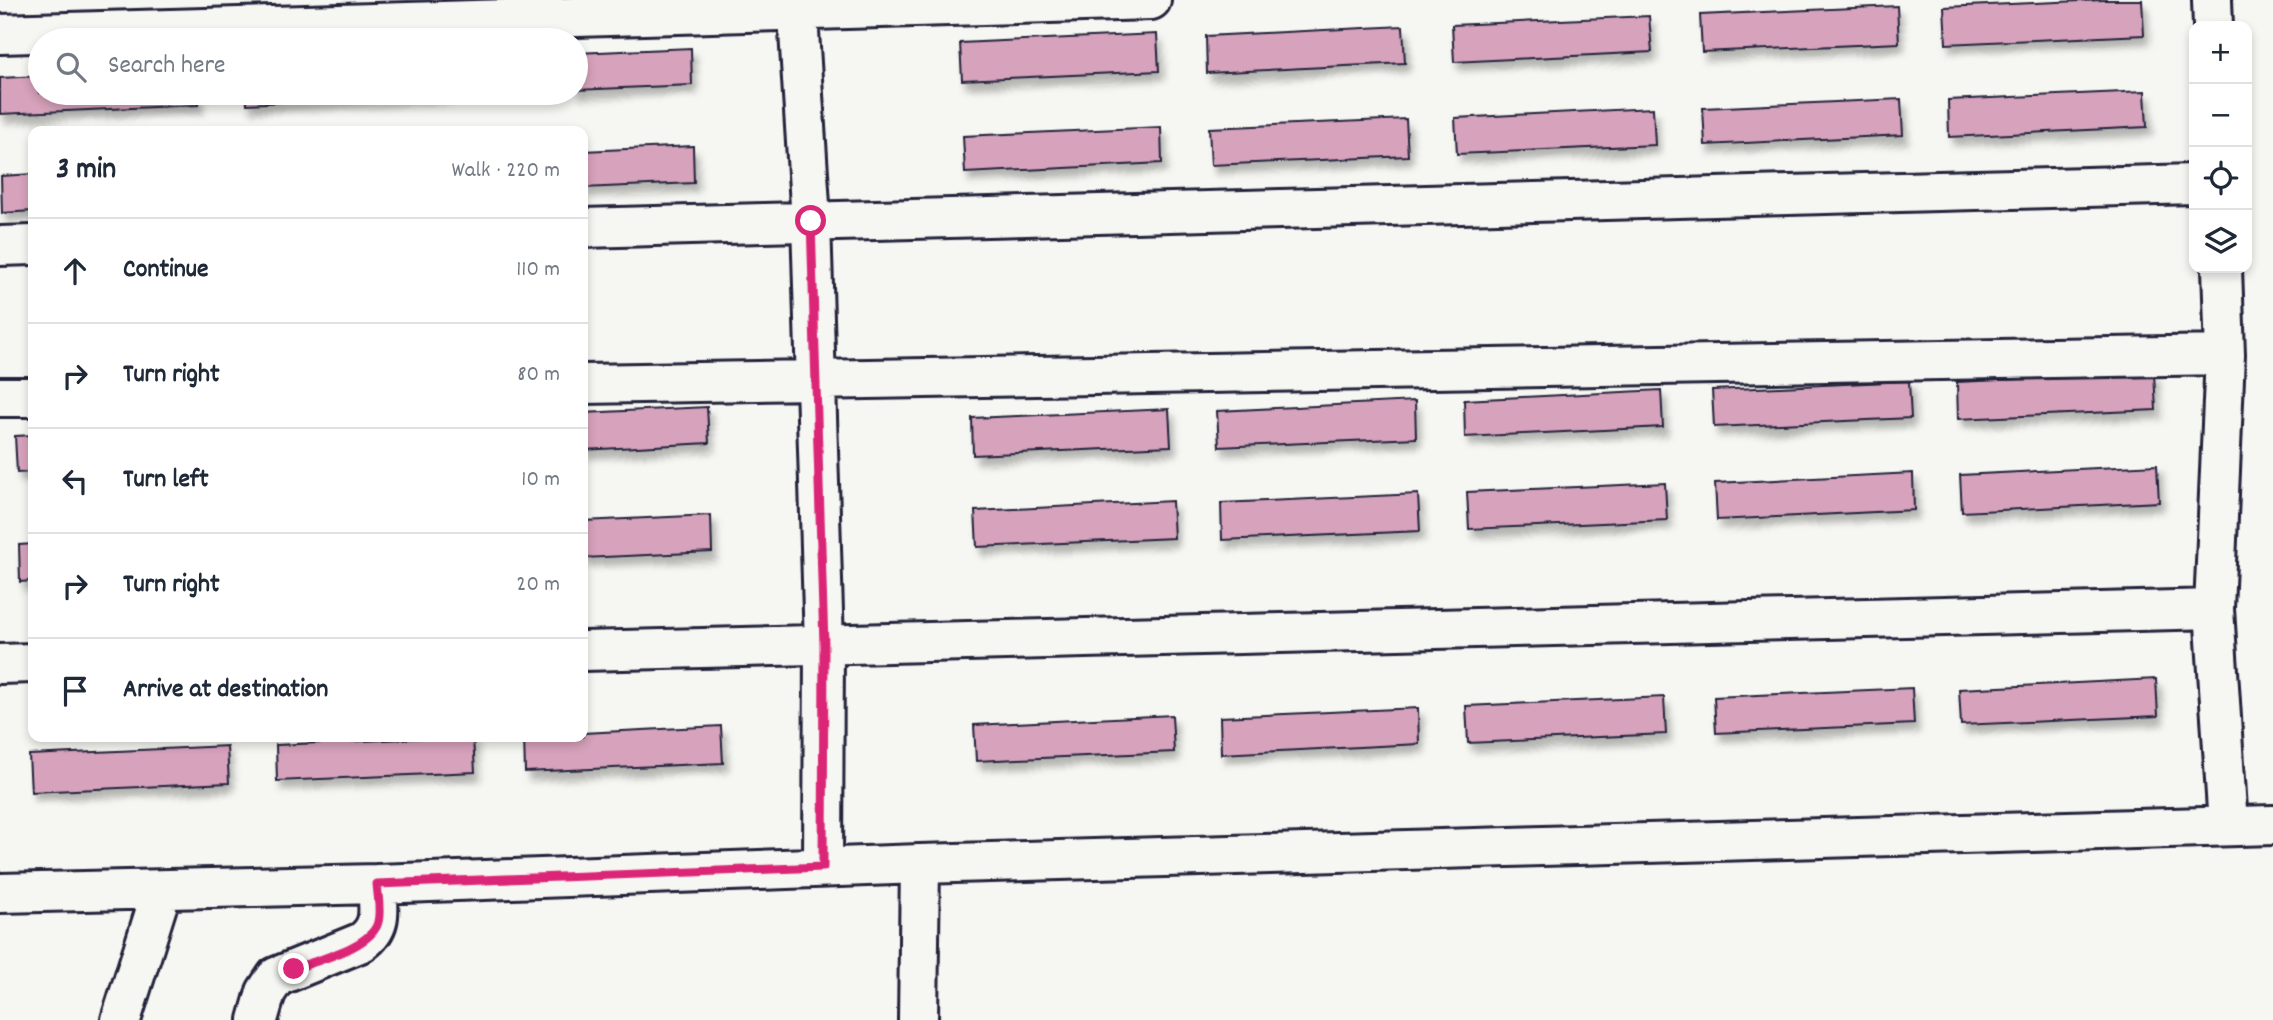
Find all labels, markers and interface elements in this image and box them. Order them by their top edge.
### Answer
map controls [2189,21,2252,273]
button: + [2189,21,2252,84]
search box [28,28,588,105]
icon: search [52,48,90,86]
text: Search here [108,48,226,85]
button: − [2189,84,2252,147]
button: locate [2189,147,2252,210]
text: 3 min [56,150,116,193]
text: Walk · 220 m [452,155,560,188]
route start [795,205,826,236]
button: layers [2189,210,2252,273]
icon: ahead [56,252,94,290]
text: Continue [123,252,208,289]
text: 110 m [516,254,560,287]
icon: right [56,357,94,395]
text: Turn right [123,357,220,394]
text: 80 m [517,359,560,392]
icon: left [56,462,94,500]
text: Turn left [123,462,209,499]
text: 10 m [521,464,560,497]
icon: right [56,567,94,605]
text: Turn right [123,567,220,604]
text: 20 m [516,569,560,602]
icon: arrive [56,672,94,710]
text: Arrive at destination [123,672,328,709]
route end [278,953,309,984]

